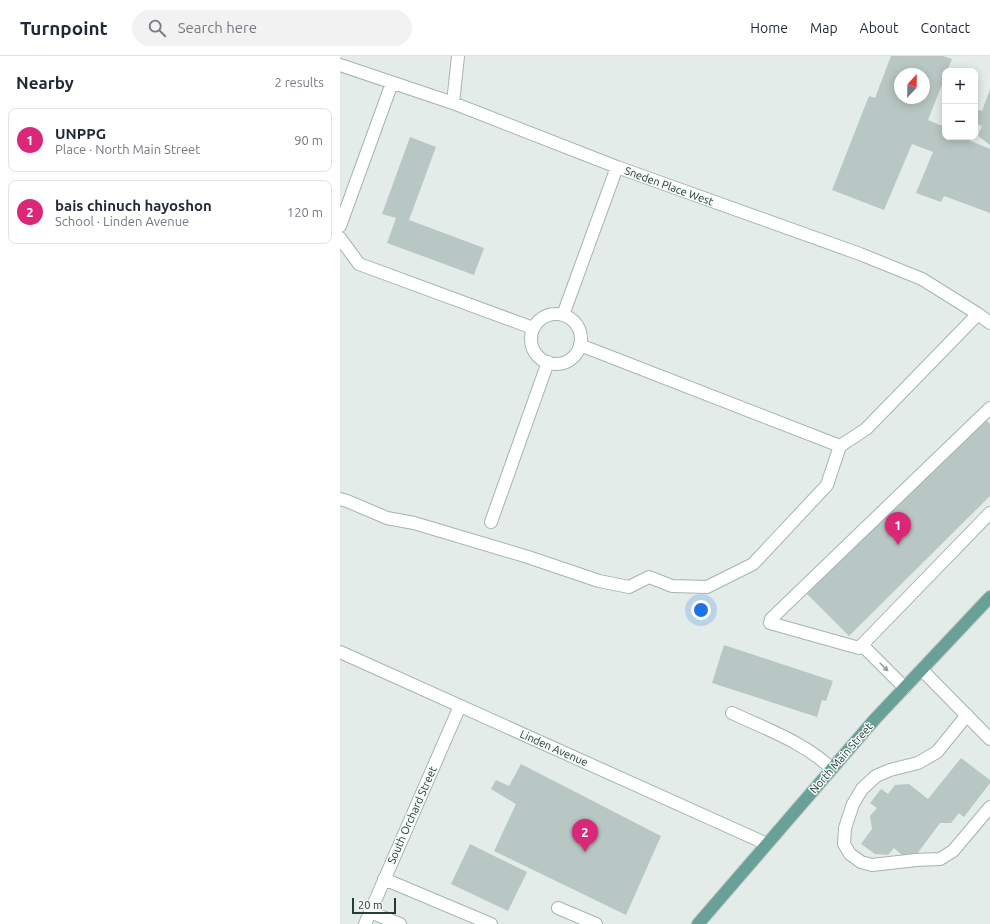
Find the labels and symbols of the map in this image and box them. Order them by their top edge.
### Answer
north arrow [894,68,930,104]
street label: Sneden Place West [623,164,716,208]
pin: 1 [885,512,911,545]
your location [691,600,711,620]
one-way arrow [879,662,889,672]
street label: North Main Street [807,720,875,796]
street label: Linden Avenue [518,728,590,768]
street label: South Orchard Street [385,764,439,865]
pin: 2 [572,819,598,852]
scale bar [352,896,396,915]

